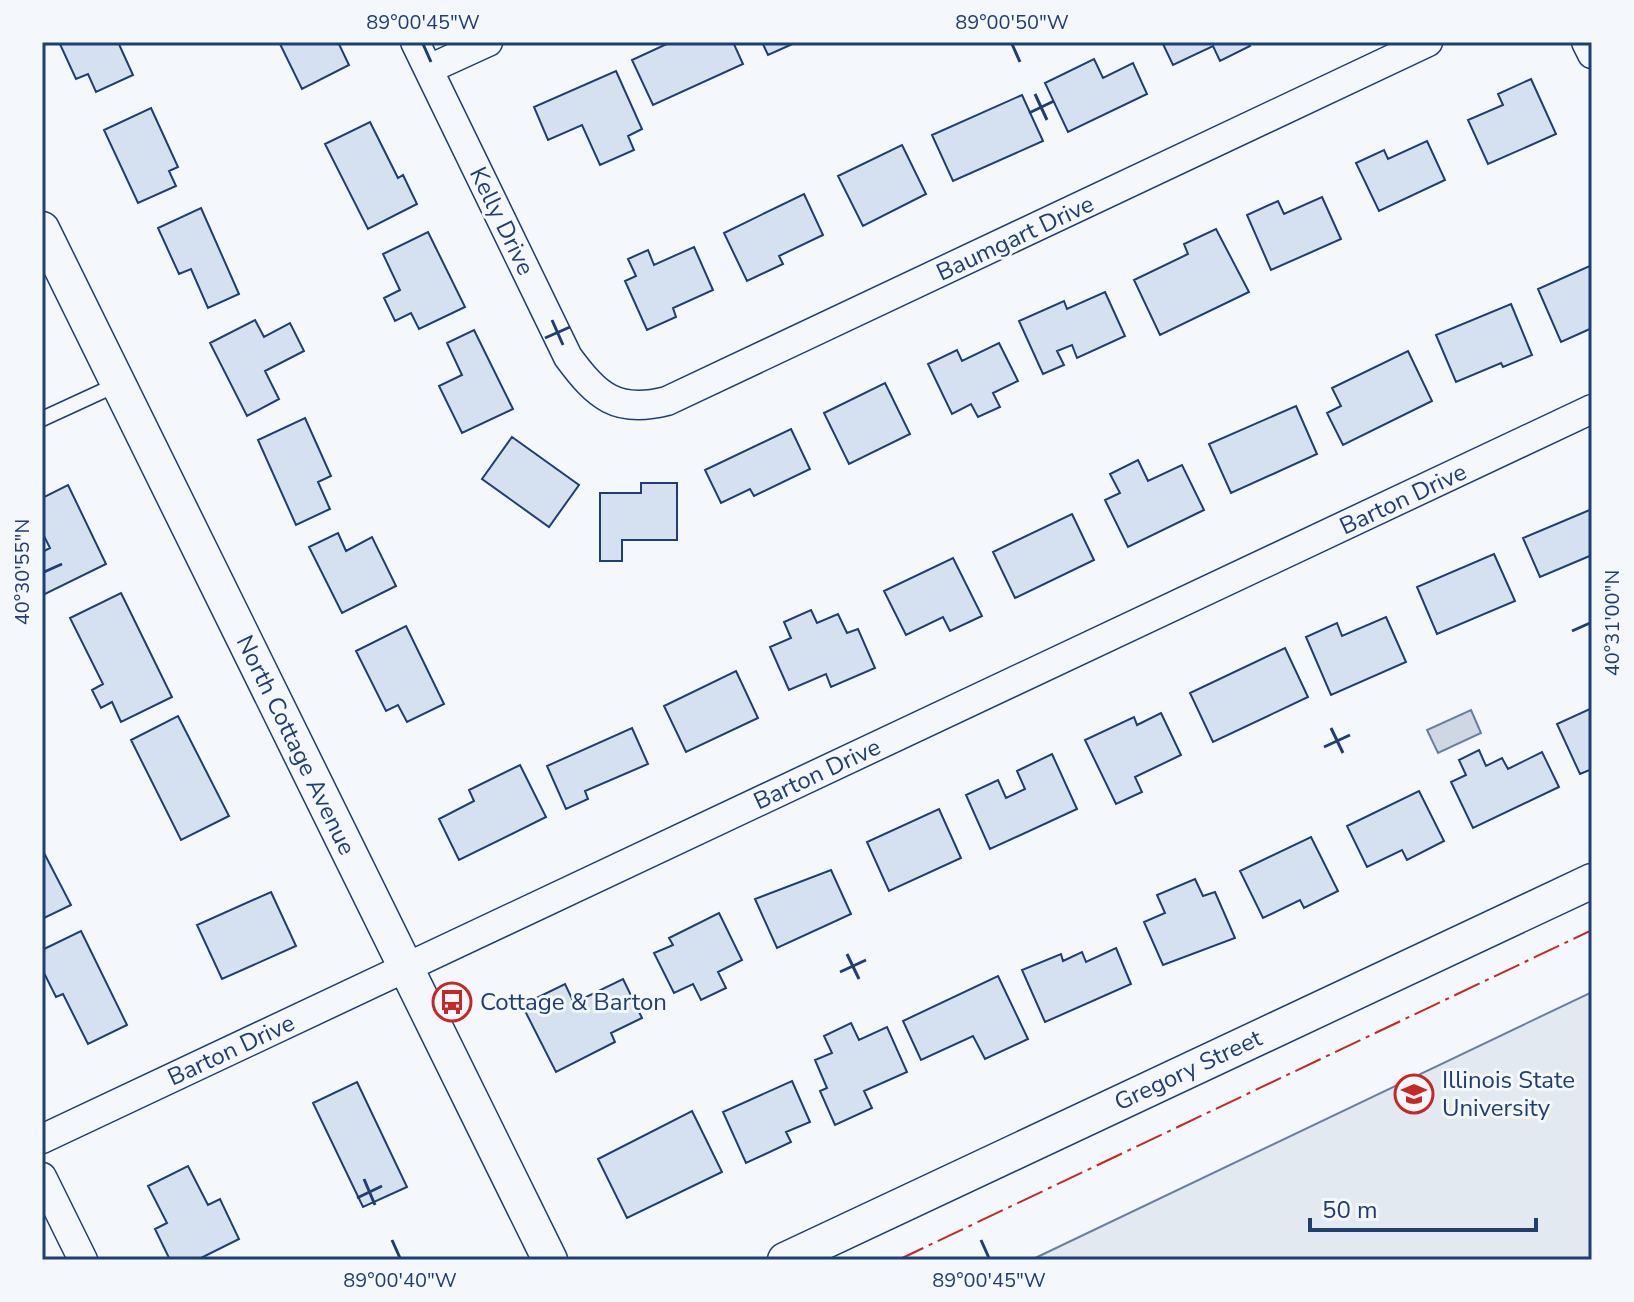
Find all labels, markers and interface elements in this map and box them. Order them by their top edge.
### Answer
text: 89°00'45"W [366,9,480,36]
text: 89°00'50"W [955,9,1069,36]
street label: Kelly Drive [462,161,542,281]
street label: Baumgart Drive [931,187,1099,289]
street label: Barton Drive [1334,456,1472,542]
text: 40°30'55"N [9,519,36,625]
text: 40°31'00"N [1599,570,1626,676]
street label: North Cottage Avenue [229,630,363,860]
street label: Barton Drive [748,731,886,817]
bus stop icon: Cottage & Barton [431,981,473,1023]
place label: Cottage & Barton [480,986,667,1018]
street label: Barton Drive [162,1007,300,1093]
street label: Gregory Street [1109,1022,1268,1118]
place label: Illinois State University [1442,1064,1575,1124]
school or university icon: Illinois State University [1393,1073,1435,1115]
scale bar [1310,1182,1536,1232]
text: 50 m [1322,1194,1378,1226]
text: 89°00'40"W [343,1267,457,1294]
text: 89°00'45"W [932,1267,1046,1294]

